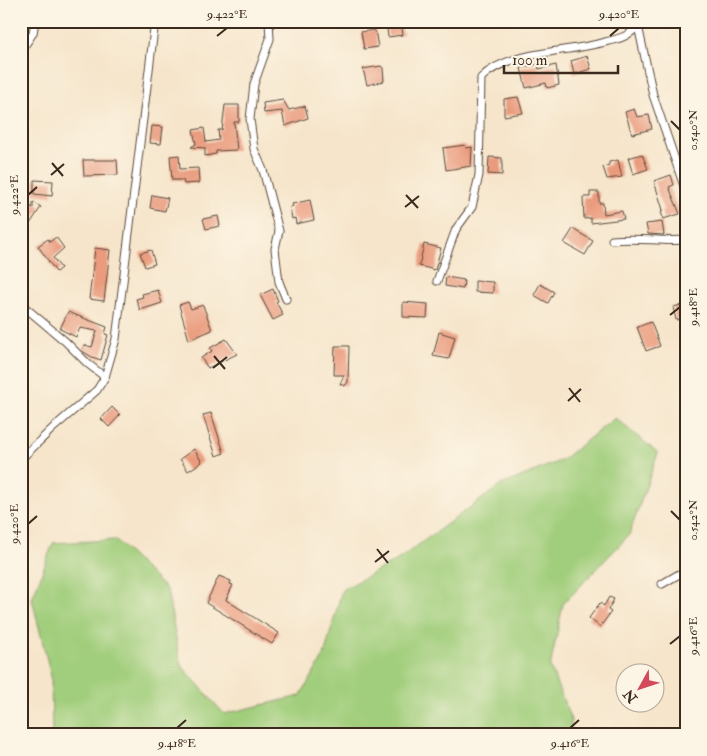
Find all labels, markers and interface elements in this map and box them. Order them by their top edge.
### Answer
text: 9.422°E [206,7,247,22]
text: 9.420°E [598,7,639,22]
scale bar [504,42,618,74]
text: 100 m [512,51,548,70]
text: 0.540°N [686,109,701,150]
text: 9.422°E [7,175,22,216]
text: 9.418°E [686,288,701,327]
text: 0.542°N [686,499,701,540]
text: 9.420°E [7,504,22,545]
text: 9.416°E [686,617,701,656]
north arrow [614,664,664,714]
text: N [620,685,642,707]
text: 9.418°E [157,736,196,751]
text: 9.416°E [550,736,589,751]

